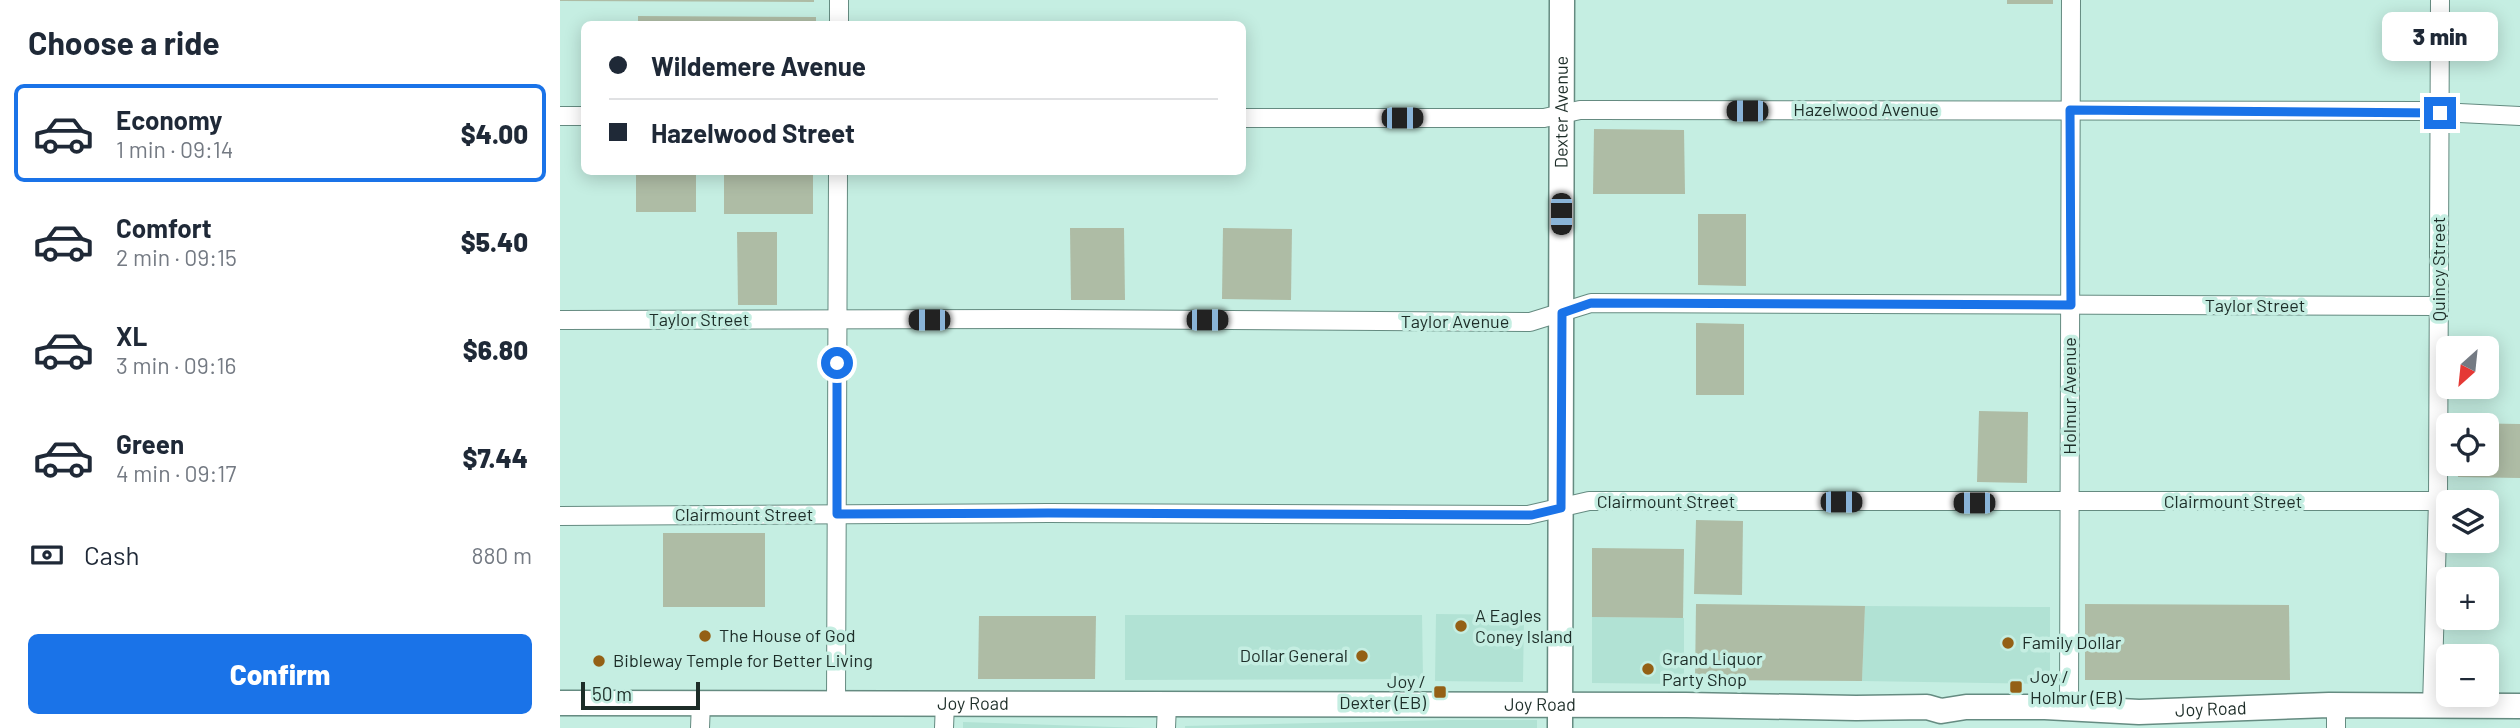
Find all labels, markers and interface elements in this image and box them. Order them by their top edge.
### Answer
callout: 3 min [2382,11,2498,60]
text: 3 min [2412,22,2468,50]
text: Choose a ride [28,23,220,61]
text: Wildemere Avenue [651,50,866,81]
street label: Dexter Avenue [1550,56,1572,168]
route end [2424,97,2456,129]
street label: Hazelwood Avenue [1793,98,1939,120]
car [1727,101,1769,122]
icon: car [32,102,95,165]
text: Economy [116,104,222,135]
car [1382,108,1424,129]
text: Hazelwood Street [651,117,855,148]
text: $4.00 [461,118,528,149]
text: 1 min · 09:14 [116,135,233,163]
car [1551,193,1572,235]
icon: car [32,210,95,273]
text: Comfort [116,212,212,243]
street label: Quincy Street [2427,217,2449,321]
text: $5.40 [461,226,528,257]
text: 2 min · 09:15 [116,243,237,271]
street label: Taylor Street [2205,294,2305,316]
street label: Taylor Street [649,308,749,330]
car [909,310,951,331]
car [1187,310,1229,331]
street label: Taylor Avenue [1401,310,1509,332]
icon: car [32,318,95,381]
text: XL [116,320,147,351]
text: $6.80 [463,334,528,365]
north arrow [2436,336,2499,399]
map controls [2436,336,2499,707]
street label: Holmur Avenue [2058,337,2080,455]
route start [821,347,853,379]
text: 3 min · 09:16 [116,351,236,379]
button: locate [2436,413,2499,476]
icon: car [32,426,95,489]
text: Green [116,428,184,459]
text: $7.44 [462,442,528,473]
text: 4 min · 09:17 [116,459,236,487]
street label: Clairmount Street [1597,490,1735,512]
street label: Clairmount Street [2164,490,2302,512]
button: layers [2436,490,2499,553]
car [1821,492,1863,513]
car [1954,493,1996,514]
street label: Clairmount Street [675,503,813,525]
icon: cash [28,536,66,574]
text: Cash [84,539,139,570]
text: 880 m [471,541,532,569]
button: + [2436,567,2499,630]
place label: A Eagles Coney Island [1475,604,1573,647]
marker: A Eagles Coney Island [1453,618,1469,634]
place label: The House of God [719,624,855,646]
marker: The House of God [697,628,713,644]
place label: Family Dollar [2022,631,2122,653]
button: Confirm [28,634,532,714]
marker: Family Dollar [2000,635,2016,651]
place label: Dollar General [1240,644,1348,666]
button: − [2436,644,2499,707]
place label: Grand Liquor Party Shop [1662,647,1763,690]
marker: Dollar General [1354,648,1370,664]
place label: Bibleway Temple for Better Living [613,649,873,671]
marker: Bibleway Temple for Better Living [591,653,607,669]
marker: Grand Liquor Party Shop [1640,661,1656,677]
place label: Joy / Holmur (EB) [2030,665,2122,708]
place label: Joy / Dexter (EB) [1339,670,1426,713]
scale bar [581,679,700,711]
marker: Joy / Holmur (EB) [2008,679,2024,695]
text: 50 m [592,682,632,705]
marker: Joy / Dexter (EB) [1432,684,1448,700]
street label: Joy Road [937,692,1009,714]
street label: Joy Road [1504,693,1576,715]
street label: Joy Road [2175,696,2247,721]

